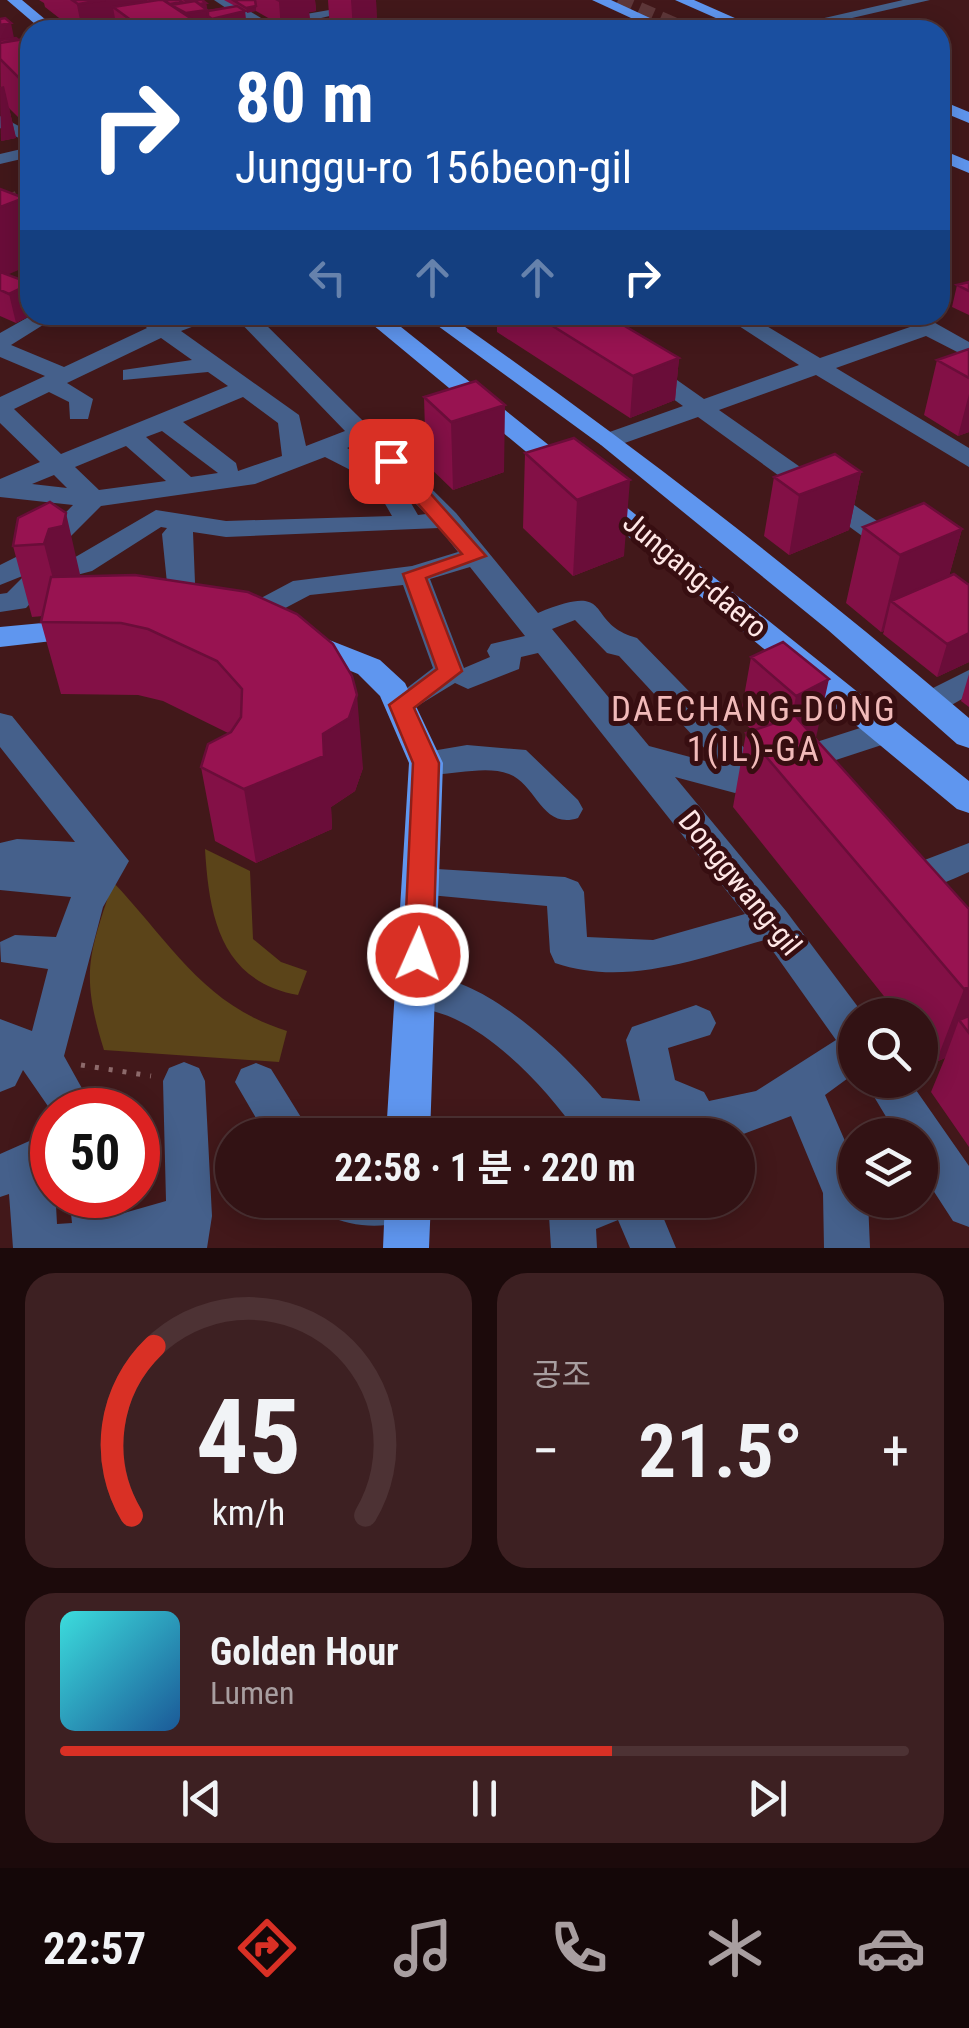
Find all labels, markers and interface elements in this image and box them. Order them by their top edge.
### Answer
text: 80 m [235,57,374,139]
icon: right [70,60,200,190]
text: Junggu-ro 156beon-gil [235,141,632,194]
icon: left [300,250,355,305]
icon: ahead [405,250,460,305]
icon: ahead [510,250,565,305]
icon: right [615,250,670,305]
pin [349,419,434,504]
icon: arrive [364,434,419,489]
street label: Jungang-daero [616,504,774,645]
district label: DAECHANG-DONG 1(IL)-GA [611,689,897,770]
street label: Donggwang-gil [672,803,809,962]
position arrow [366,903,470,1007]
map controls [838,998,938,1218]
button: search [838,998,938,1098]
speed limit sign: 50 [30,1088,160,1218]
button: layers [838,1118,938,1218]
text: 22:58 · 1 분 · 220 m [334,1146,636,1190]
text: 공조 [532,1356,591,1394]
text: 45 [196,1377,301,1498]
text: 21.5° [638,1407,803,1495]
text: − [532,1419,560,1483]
text: + [882,1419,909,1483]
text: km/h [212,1492,285,1534]
text: Golden Hour [210,1630,399,1674]
text: Lumen [210,1674,295,1712]
icon: previous [174,1771,229,1826]
icon: pause [457,1771,512,1826]
icon: next [740,1771,795,1826]
icon: directions [232,1913,302,1983]
icon: music [388,1913,458,1983]
icon: phone [544,1913,614,1983]
icon: climate [700,1913,770,1983]
icon: car [856,1913,926,1983]
text: 22:57 [43,1922,146,1975]

